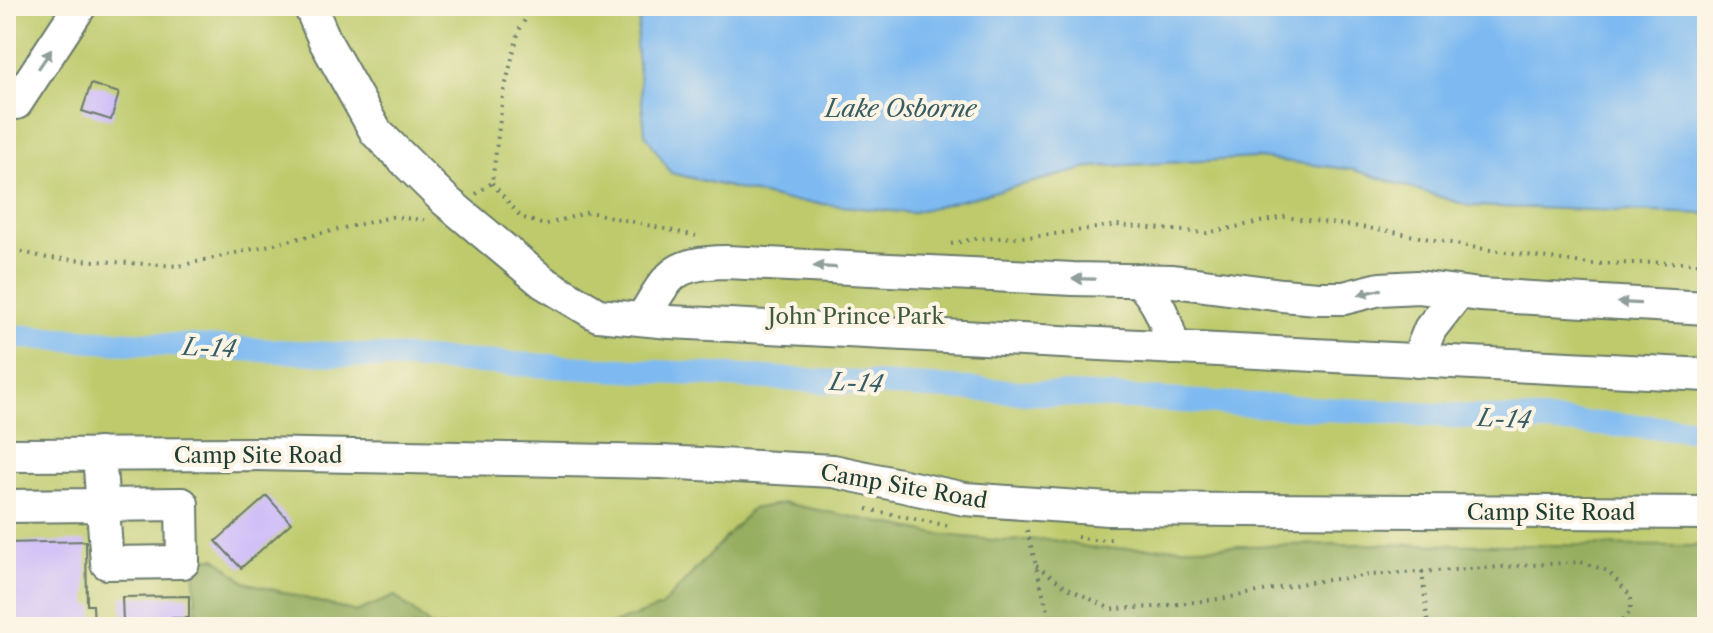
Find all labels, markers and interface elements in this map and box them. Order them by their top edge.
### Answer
one-way arrow [38,48,53,69]
water label: Lake Osborne [823,94,978,123]
one-way arrow [812,260,837,273]
one-way arrow [1071,273,1096,285]
one-way arrow [1358,286,1383,298]
one-way arrow [1616,297,1641,310]
park label: John Prince Park [765,303,945,330]
water label: L-14 [180,332,238,363]
water label: L-14 [827,367,885,398]
water label: L-14 [1475,403,1533,434]
street label: Camp Site Road [174,442,342,469]
street label: Camp Site Road [818,459,989,514]
street label: Camp Site Road [1467,499,1635,526]

